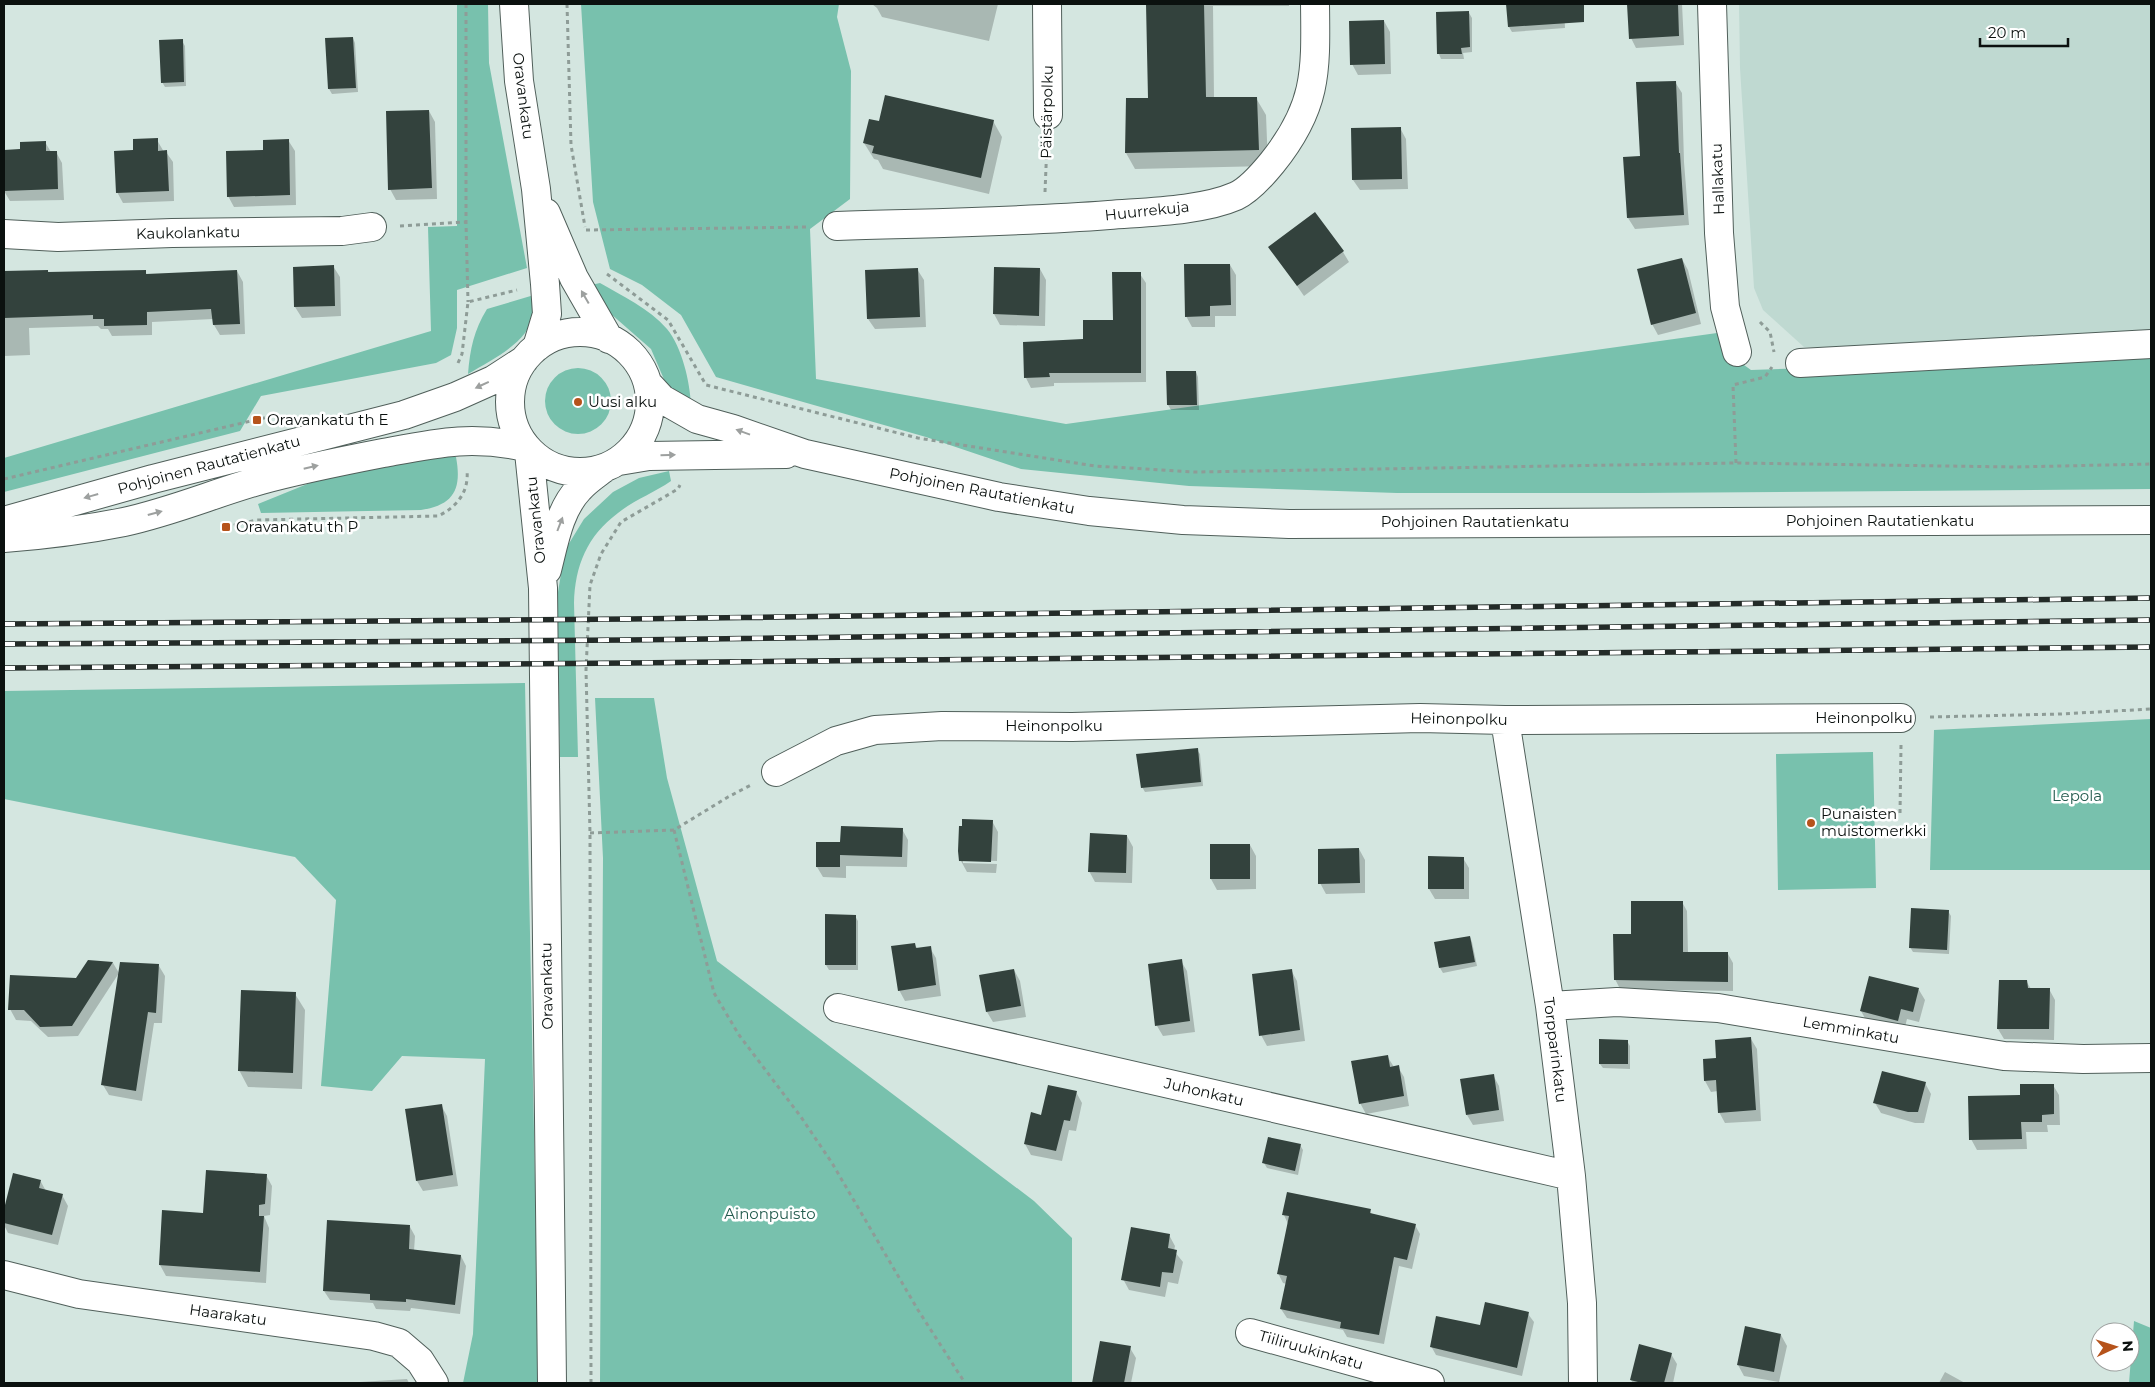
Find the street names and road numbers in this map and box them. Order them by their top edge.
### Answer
street label: Oravankatu [509,51,538,140]
street label: Päistärpolku [1036,65,1057,159]
street label: Hallakatu [1707,143,1728,215]
street label: Huurrekuja [1104,197,1190,224]
street label: Kaukolankatu [136,222,240,243]
street label: Pohjoinen Rautatienkatu [115,431,302,498]
street label: Pohjoinen Rautatienkatu [888,463,1076,518]
street label: Oravankatu [521,476,550,564]
street label: Pohjoinen Rautatienkatu [1786,511,1974,530]
street label: Pohjoinen Rautatienkatu [1381,512,1569,531]
street label: Heinonpolku [1410,708,1508,729]
street label: Heinonpolku [1815,708,1913,727]
street label: Heinonpolku [1005,716,1103,735]
street label: Oravankatu [536,942,557,1030]
street label: Torpparinkatu [1540,996,1571,1104]
street label: Lemminkatu [1801,1012,1901,1047]
street label: Juhonkatu [1161,1073,1246,1110]
street label: Haarakatu [188,1300,268,1329]
street label: Tiiliruukinkatu [1257,1326,1366,1374]

